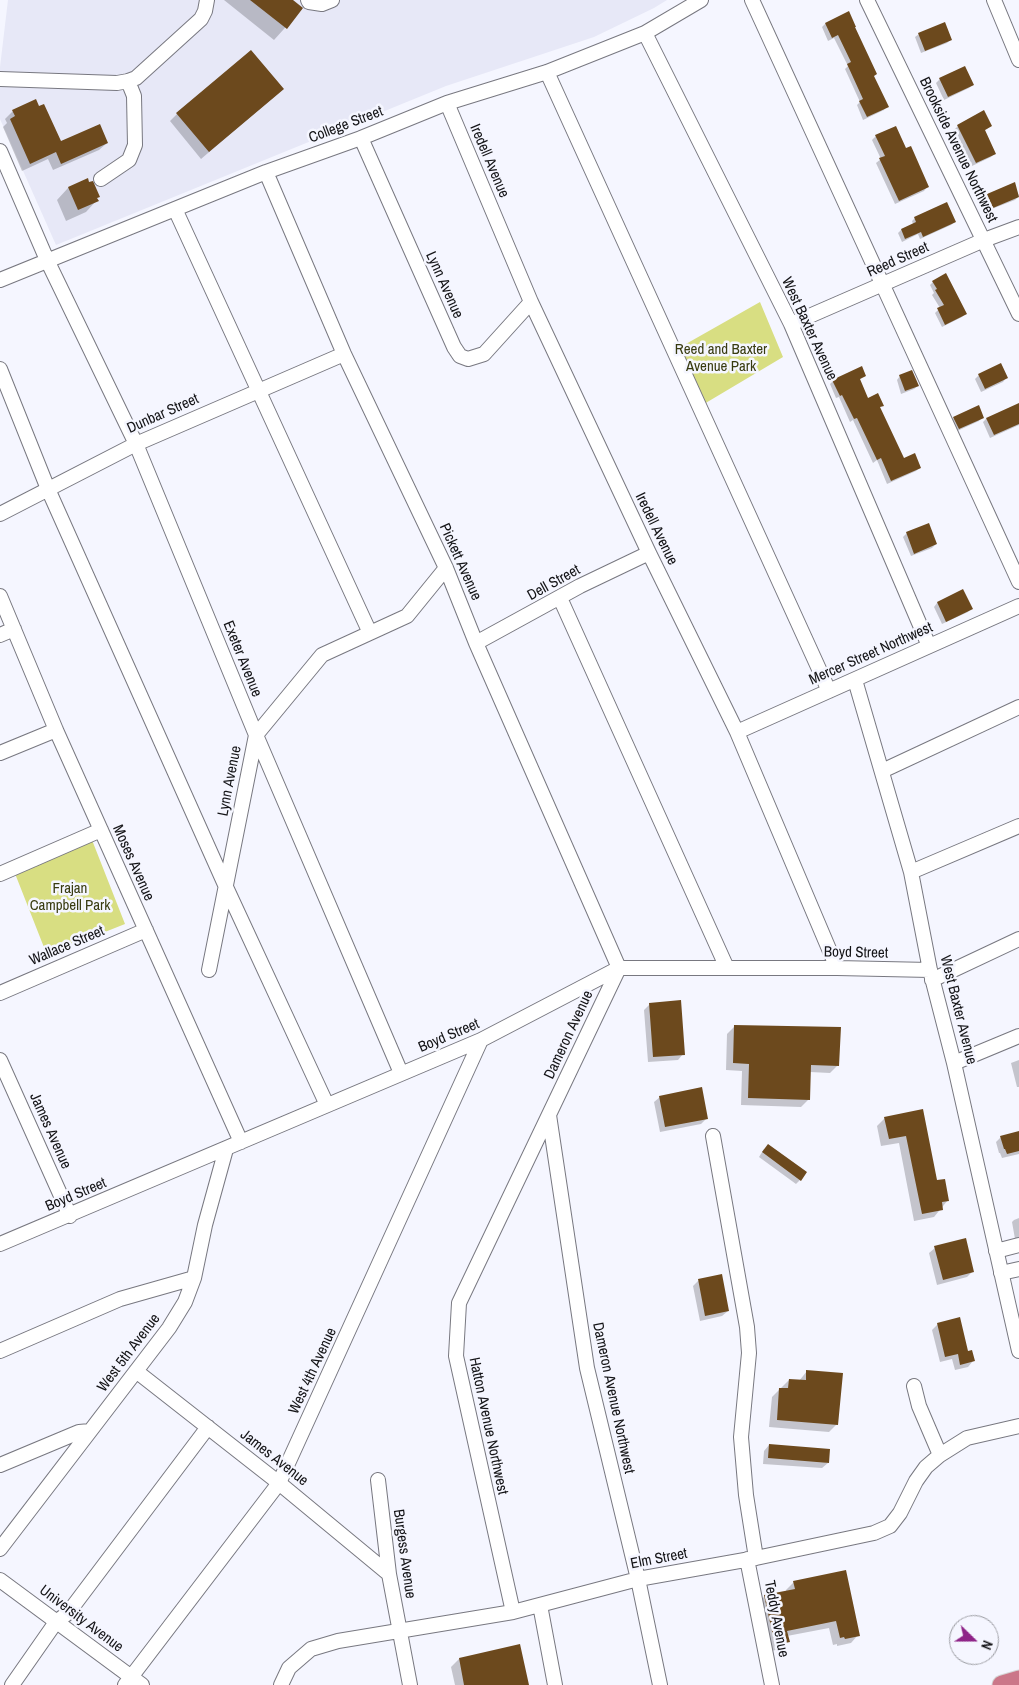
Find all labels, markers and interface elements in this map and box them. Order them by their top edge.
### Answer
street label: Brookside Avenue Northwest [915,75,1001,225]
street label: College Street [306,103,386,147]
street label: Iredell Avenue [465,121,513,201]
street label: Reed Street [864,238,932,282]
street label: Lynn Avenue [421,249,467,321]
street label: West Baxter Avenue [777,275,841,383]
park label: Reed and Baxter Avenue Park [675,341,767,376]
street label: Dunbar Street [124,390,202,438]
street label: Iredell Avenue [631,490,681,568]
street label: Pickett Avenue [435,521,485,603]
street label: Dell Street [525,561,583,605]
street label: Exeter Avenue [219,618,265,700]
street label: Mercer Street Northwest [806,619,936,689]
street label: Lynn Avenue [214,744,246,818]
street label: Moses Avenue [108,822,158,904]
park label: Frajan Campbell Park [30,880,110,915]
street label: Wallace Street [27,922,107,970]
street label: Boyd Street [824,943,888,963]
street label: West Baxter Avenue [936,954,980,1066]
street label: Dameron Avenue [541,988,597,1082]
street label: Boyd Street [416,1015,482,1057]
street label: James Avenue [25,1090,75,1172]
street label: Boyd Street [43,1174,109,1216]
street label: West 5th Avenue [94,1310,164,1396]
street label: Dameron Avenue Northwest [588,1321,638,1475]
street label: West 4th Avenue [285,1325,341,1417]
street label: Hatton Avenue Northwest [465,1356,511,1496]
street label: James Avenue [236,1426,312,1490]
street label: Burgess Avenue [389,1508,419,1600]
street label: Elm Street [629,1545,689,1573]
street label: Teddy Avenue [760,1579,792,1659]
street label: University Avenue [36,1582,126,1656]
north arrow [949,1615,999,1665]
text: N [977,1638,997,1652]

